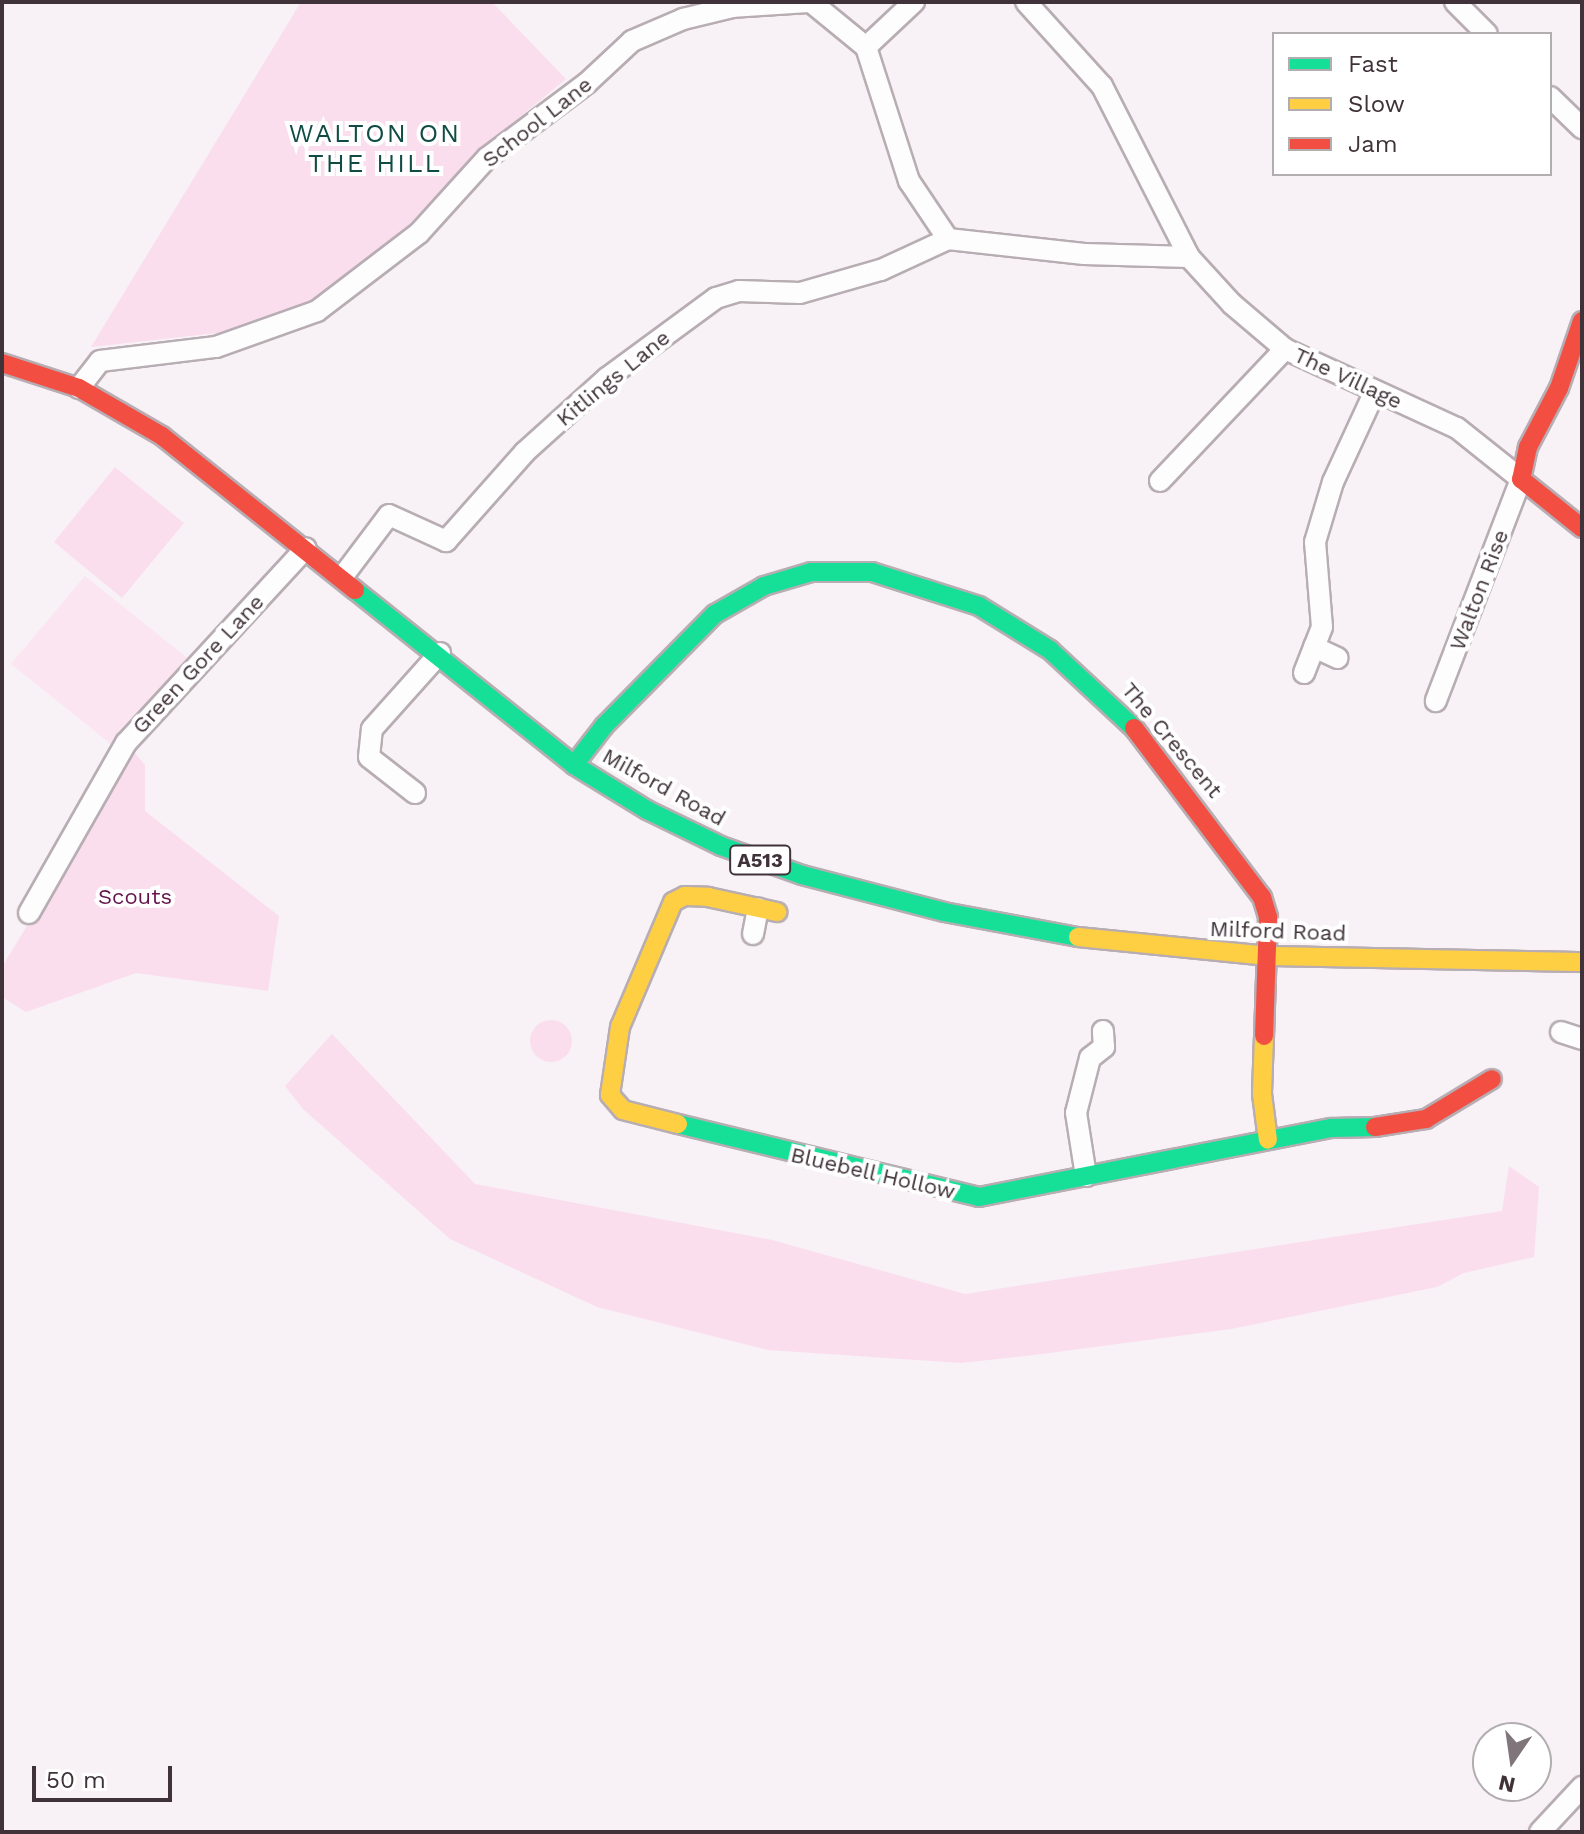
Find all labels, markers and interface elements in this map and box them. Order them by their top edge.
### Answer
legend [1272,32,1552,176]
text: Fast [1348,50,1398,78]
street label: School Lane [477,71,597,173]
text: Slow [1348,90,1405,118]
district label: WALTON ON THE HILL [289,118,461,180]
text: Jam [1348,130,1398,158]
street label: Kitlings Lane [551,324,675,432]
street label: The Village [1289,341,1407,415]
street label: Walton Rise [1444,526,1514,654]
street label: Green Gore Lane [127,589,269,739]
street label: The Crescent [1116,677,1228,803]
street label: Milford Road [598,742,730,832]
road number: A513 [728,844,792,876]
park label: Scouts [98,884,172,910]
street label: Milford Road [1209,915,1347,947]
street label: Bluebell Hollow [788,1141,958,1205]
north arrow [1472,1722,1552,1802]
scale bar [36,1750,176,1800]
text: 50 m [46,1766,106,1794]
text: N [1496,1770,1518,1798]

